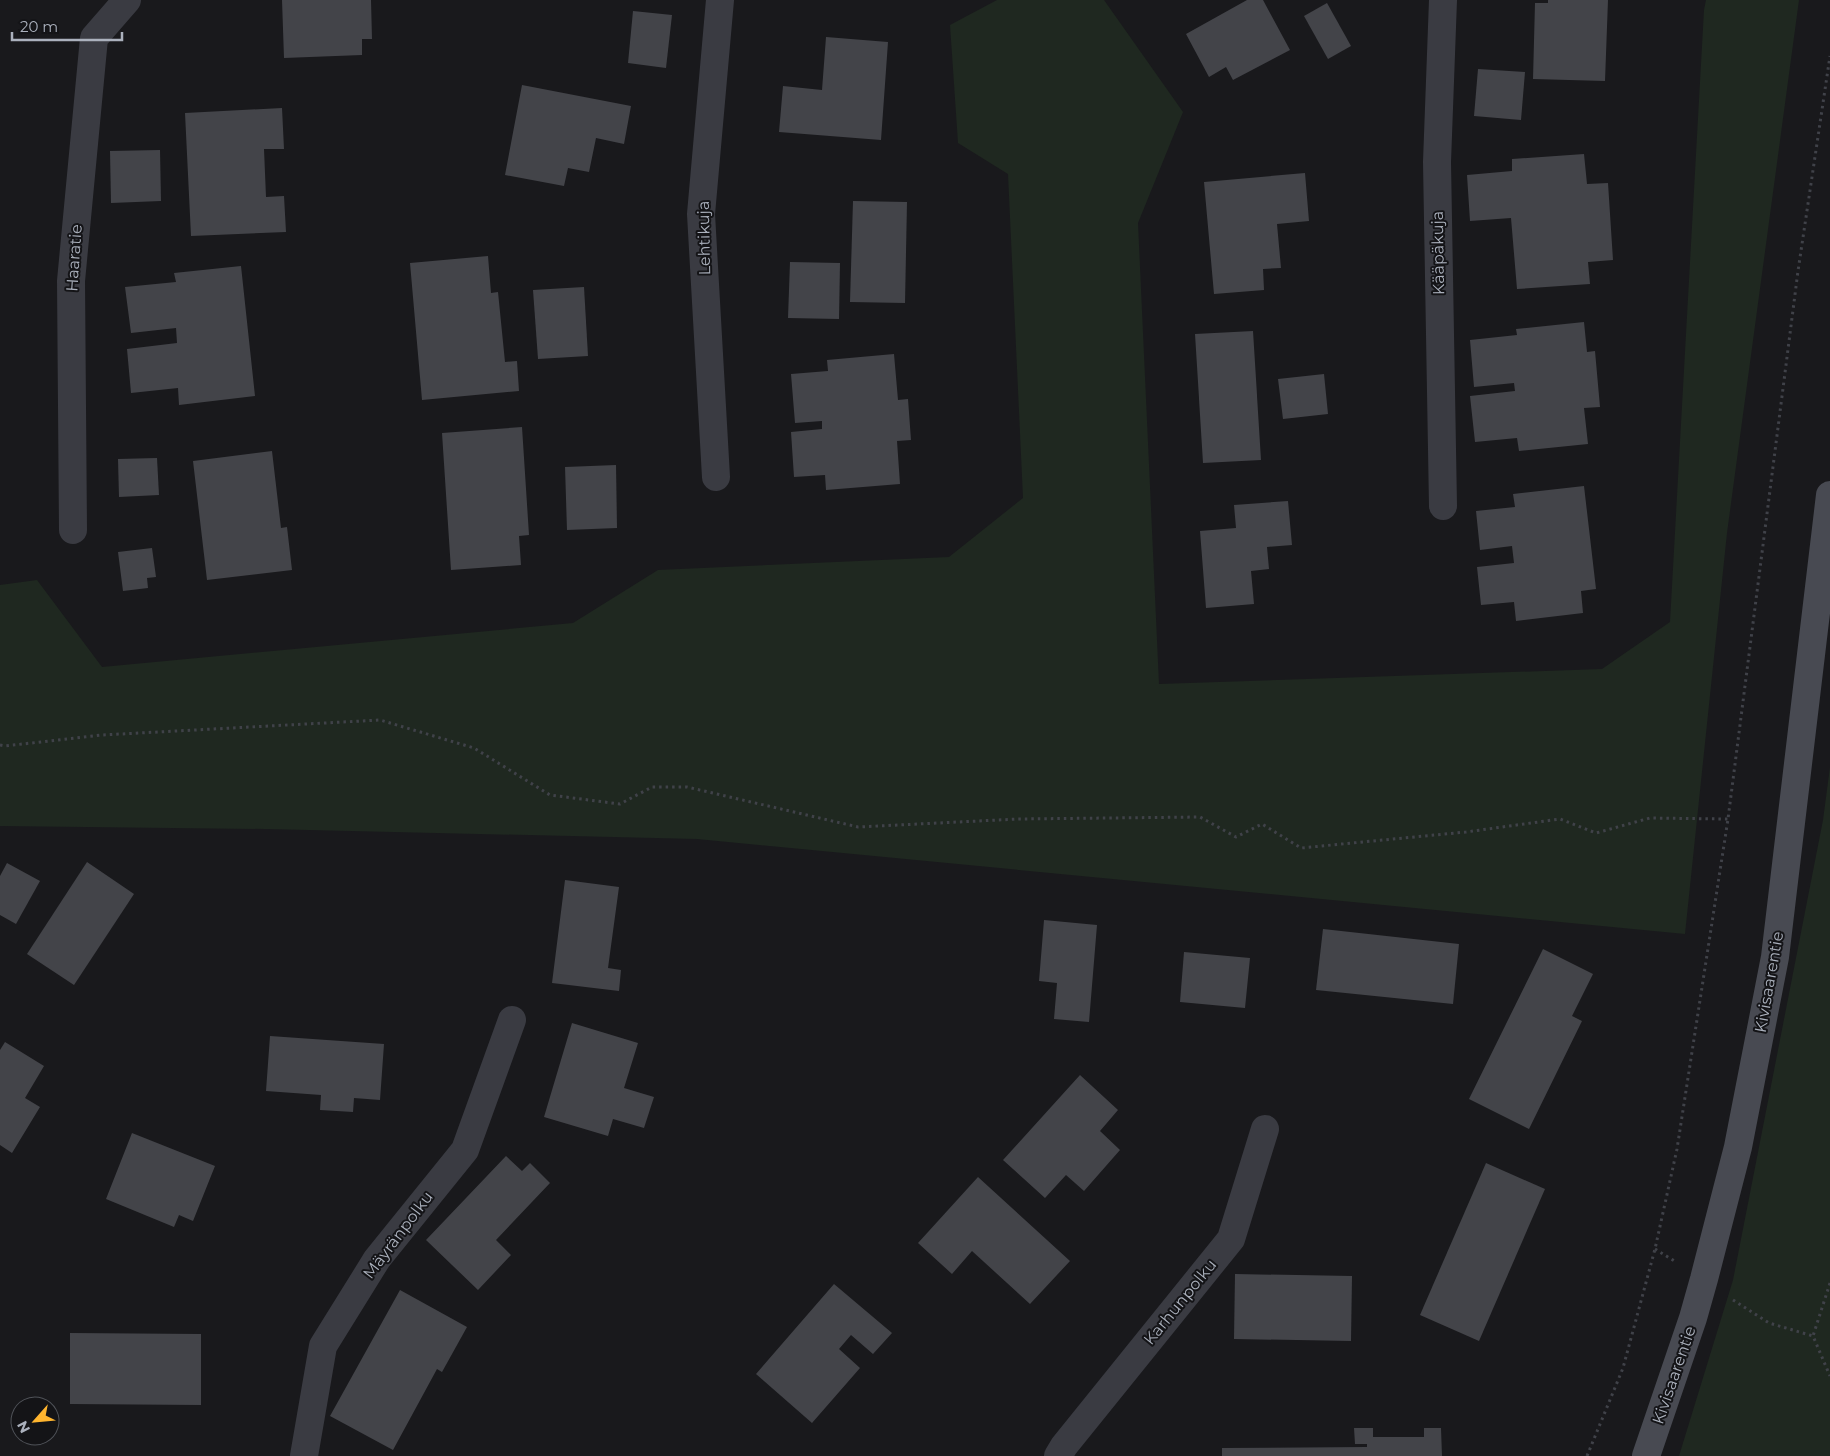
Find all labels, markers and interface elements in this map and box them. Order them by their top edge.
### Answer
scale bar [12,10,122,42]
text: 20 m [20,17,58,36]
street label: Lehtikuja [694,201,714,275]
street label: Kääpäkuja [1428,211,1448,295]
street label: Haaratie [62,224,86,292]
street label: Kivisaarentie [1751,930,1787,1034]
street label: Mäyränpolku [359,1188,437,1282]
street label: Karhunpolku [1140,1255,1220,1349]
street label: Kivisaarentie [1648,1323,1700,1427]
north arrow [10,1396,60,1446]
text: N [13,1418,34,1436]

